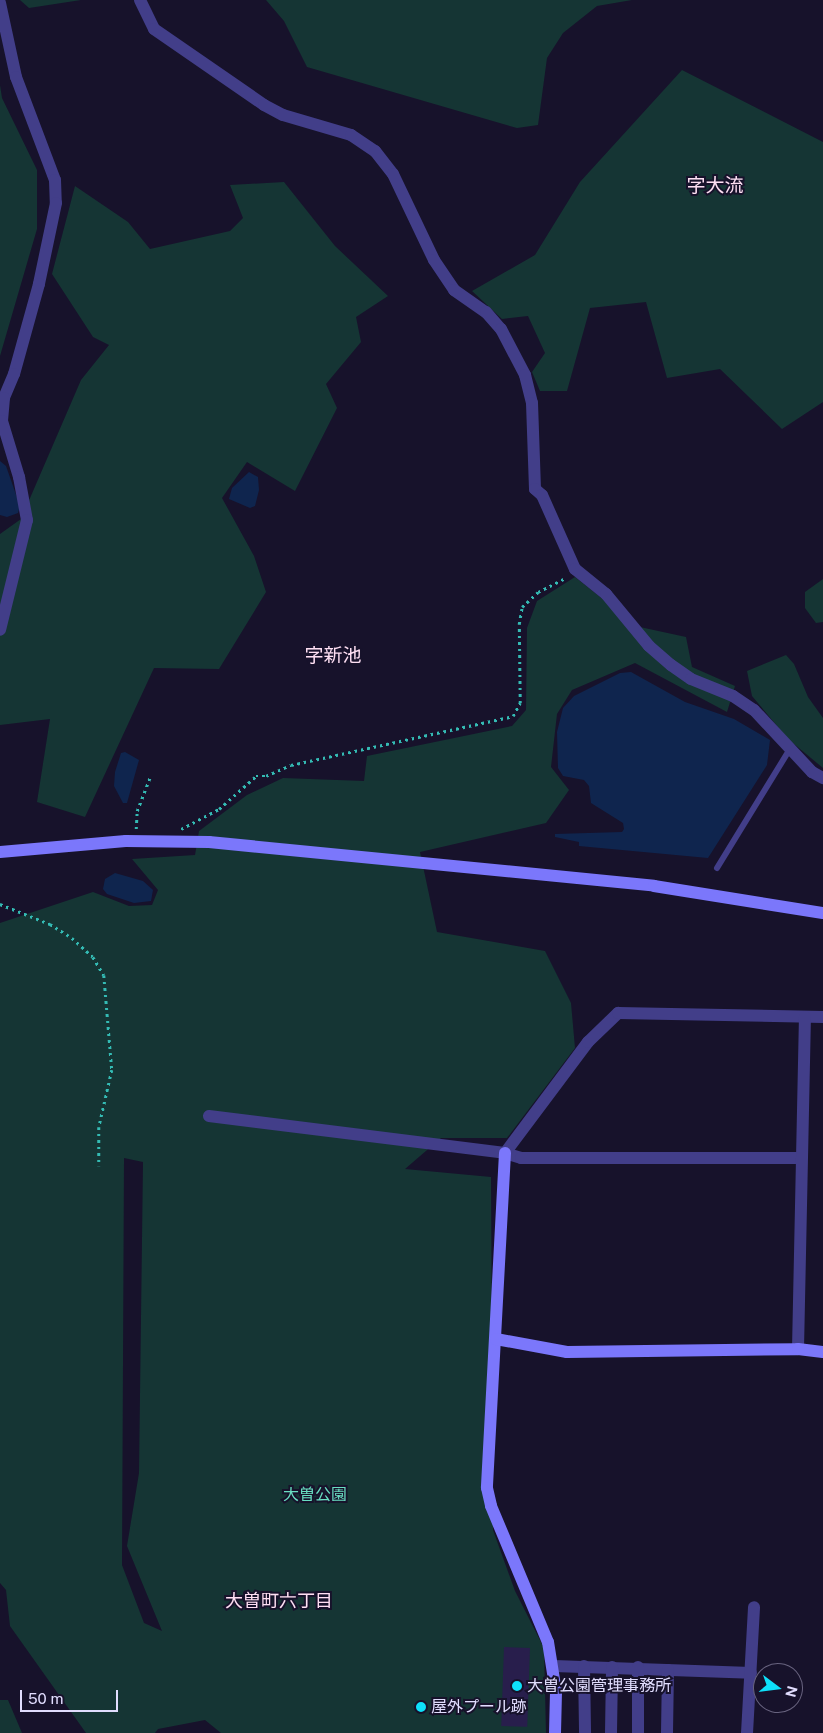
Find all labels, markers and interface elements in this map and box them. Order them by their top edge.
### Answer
district label: 字大流 [687,175,743,197]
district label: 字新池 [305,645,361,667]
park label: 大曽公園 [283,1485,347,1505]
district label: 大曽町六丁目 [225,1590,333,1612]
north arrow [753,1663,803,1713]
place label: 大曽公園管理事務所 [527,1676,671,1696]
scale bar [22,1680,120,1712]
marker: 大曽公園管理事務所 [511,1680,523,1692]
text: N [782,1684,801,1699]
text: 50 m [28,1690,63,1707]
place label: 屋外プール跡 [431,1697,527,1717]
marker: 屋外プール跡 [415,1701,427,1713]

